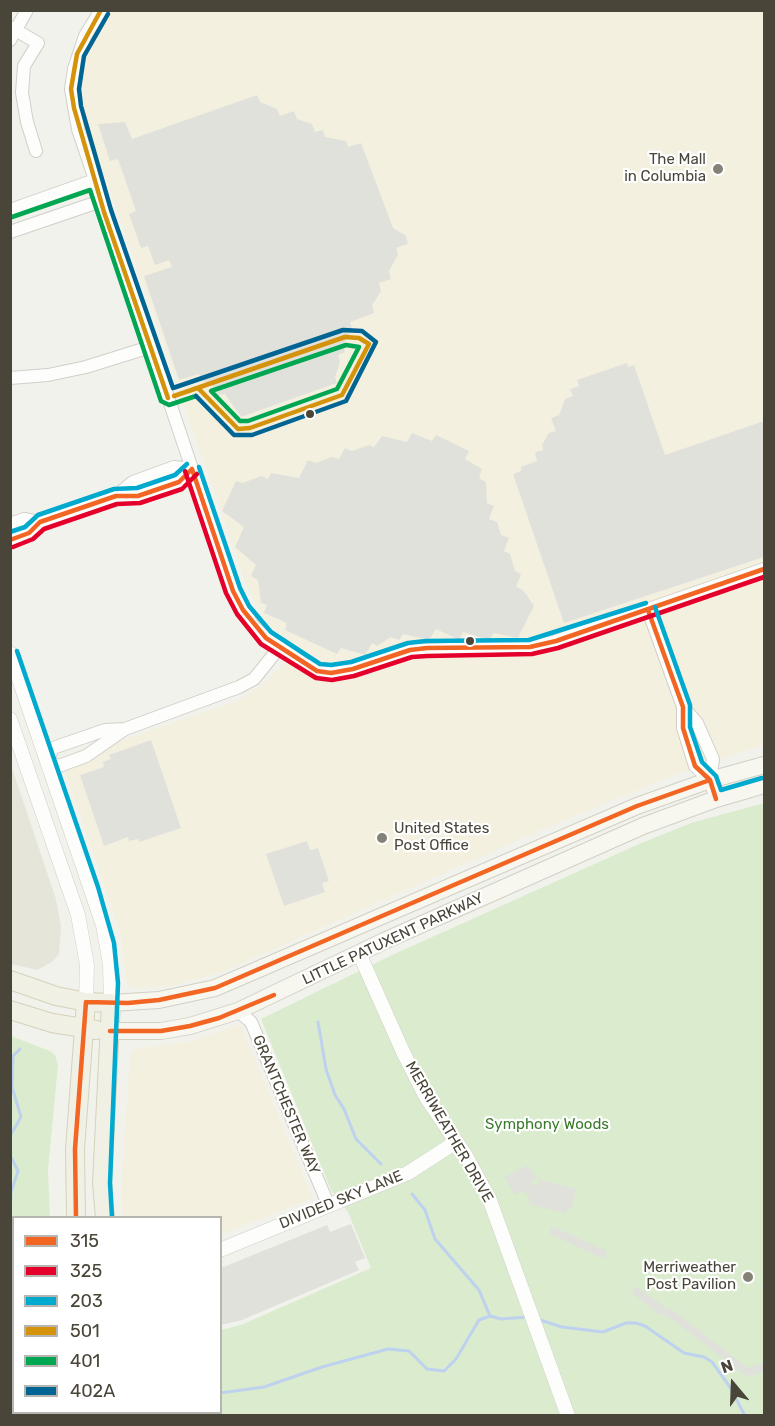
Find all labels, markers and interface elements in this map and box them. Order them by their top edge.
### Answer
place label: The Mall in Columbia [624,151,706,186]
marker: The Mall in Columbia [711,162,725,176]
unlabelled marker [304,408,316,420]
unlabelled marker [464,635,476,647]
place label: United States Post Office [394,820,489,855]
marker: United States Post Office [375,831,389,845]
street label: LITTLE PATUXENT PARKWAY [300,889,486,989]
street label: GRANTCHESTER WAY [248,1033,324,1177]
street label: MERRIWEATHER DRIVE [401,1058,497,1206]
park label: Symphony Woods [485,1116,609,1134]
street label: DIVIDED SKY LANE [277,1167,405,1233]
legend [12,1216,222,1414]
text: 315 [70,1230,99,1252]
place label: Merriweather Post Pavilion [643,1259,736,1294]
text: 325 [70,1260,102,1282]
marker: Merriweather Post Pavilion [741,1270,755,1284]
text: 203 [70,1290,103,1312]
text: 501 [70,1320,100,1342]
text: 401 [70,1350,100,1372]
north arrow [703,1354,763,1414]
text: N [718,1356,736,1377]
text: 402A [70,1380,115,1402]

